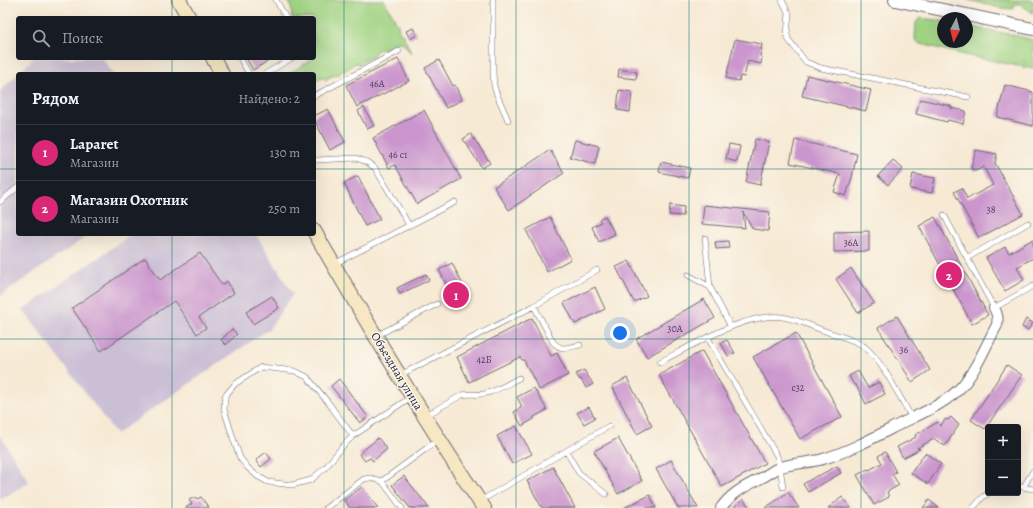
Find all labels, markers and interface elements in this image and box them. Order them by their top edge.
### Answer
north arrow [937,12,973,48]
search box [16,16,316,60]
icon: search [30,27,52,49]
text: Поиск [62,28,103,48]
house number: 46А [370,77,385,90]
text: Рядом [32,87,79,110]
text: Найдено: 2 [239,90,300,107]
text: Laparet [70,134,118,154]
text: 1 [43,144,47,161]
text: 130 m [270,144,300,161]
house number: 46 с1 [389,148,408,161]
text: Магазин [70,154,119,171]
text: Магазин Охотник [70,190,188,210]
text: 2 [42,200,48,217]
text: 250 m [268,200,300,217]
house number: 38 [986,203,996,216]
text: Магазин [70,210,119,227]
house number: 36А [844,236,858,249]
pin: 2 [936,260,962,290]
pin: 1 [443,280,469,310]
house number: 30А [667,322,683,335]
your location [610,323,630,343]
street label: Объездная улица [367,329,427,413]
house number: 36 [900,343,909,356]
house number: 42Б [476,353,492,366]
house number: с32 [791,381,805,394]
map controls [985,424,1021,496]
button: + [985,424,1021,460]
button: − [985,460,1021,496]

